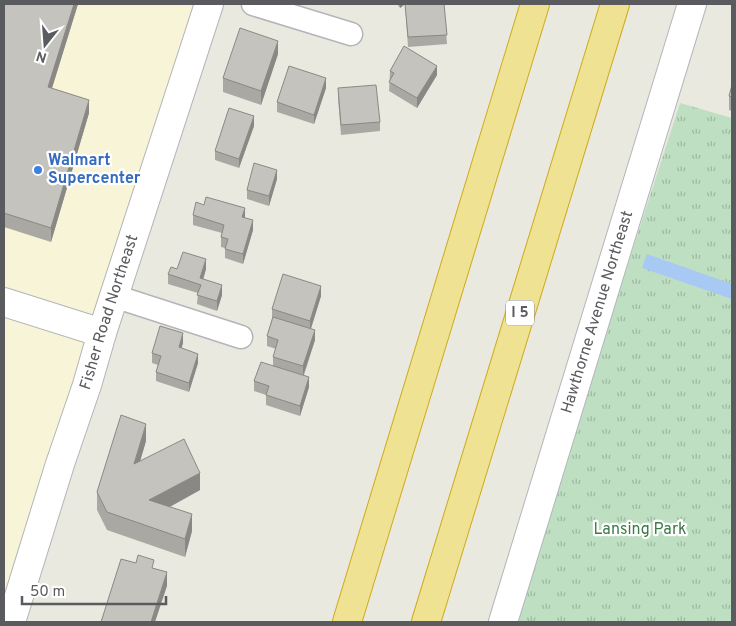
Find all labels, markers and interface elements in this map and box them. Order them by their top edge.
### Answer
north arrow [20,20,70,70]
text: N [34,46,49,66]
place label: Walmart Supercenter [48,151,141,189]
marker: Walmart Supercenter [32,164,44,176]
street label: Hawthorne Avenue Northeast [557,208,638,416]
street label: Fisher Road Northeast [76,232,143,393]
road number: I 5 [506,300,534,326]
park label: Lansing Park [593,520,687,540]
scale bar [22,574,166,606]
text: 50 m [30,583,65,602]

